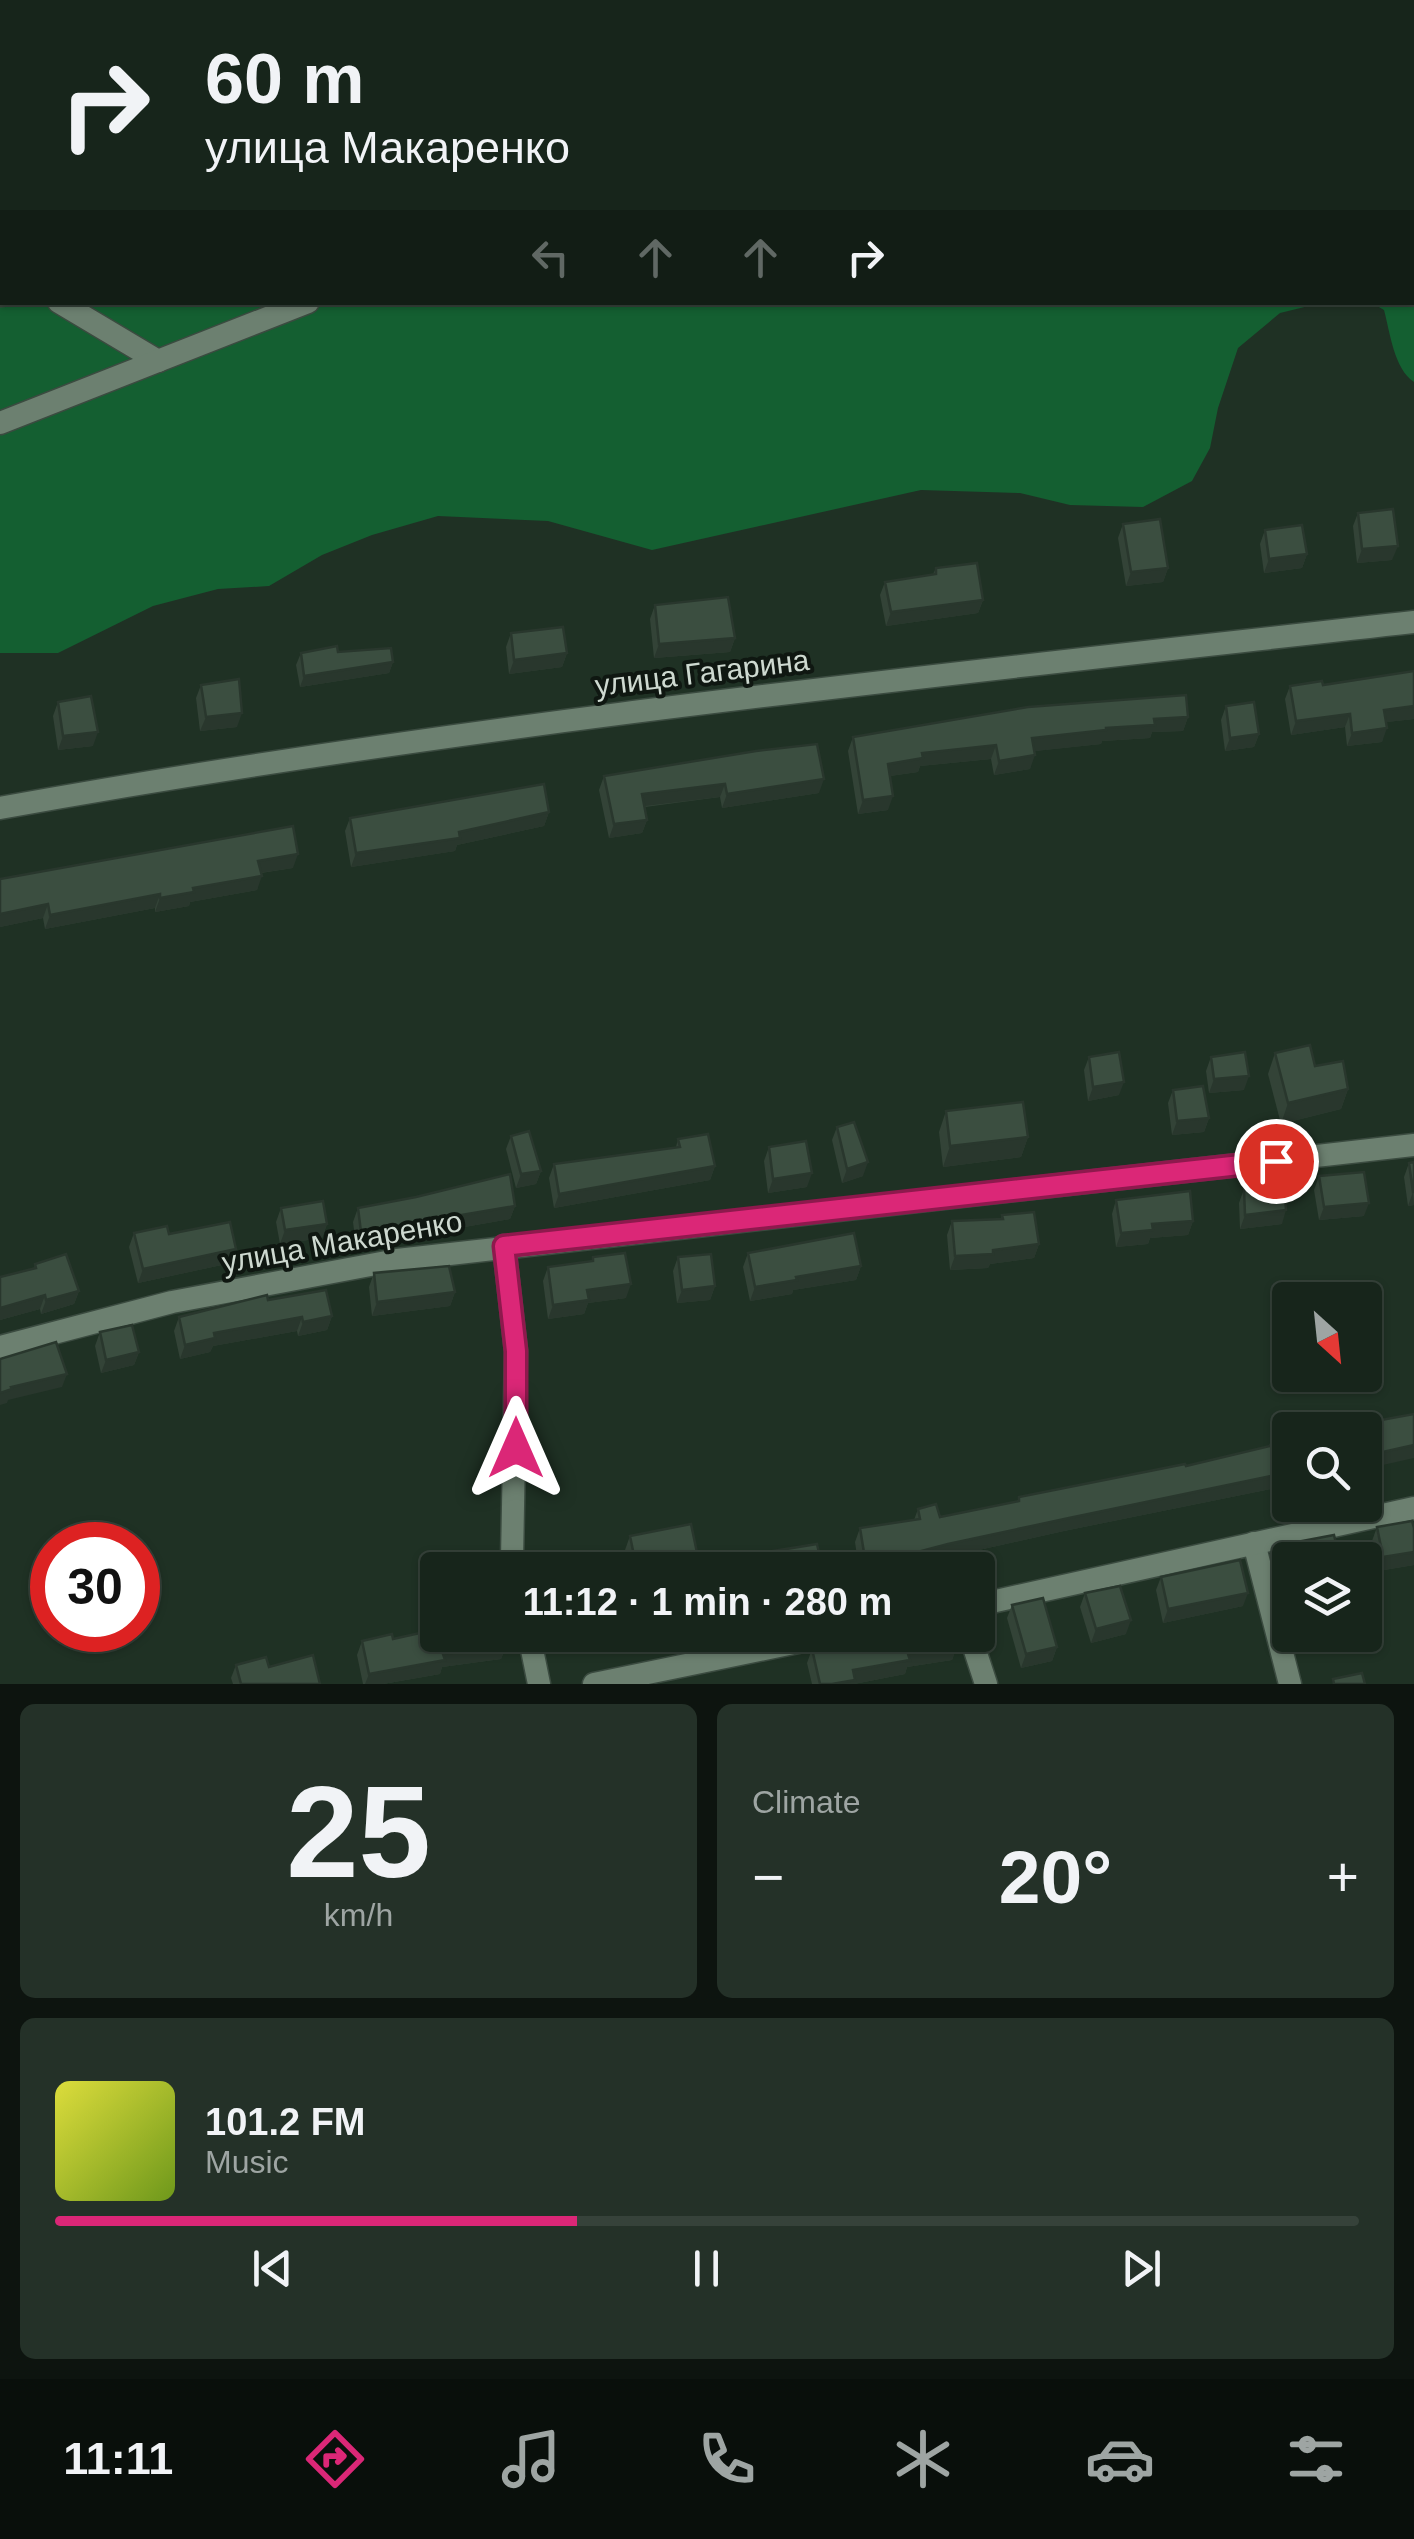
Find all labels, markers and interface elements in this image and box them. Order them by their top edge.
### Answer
icon: right [40,40,170,170]
text: 60 m [205,40,365,118]
text: улица Макаренко [205,122,570,173]
icon: left [523,230,578,285]
icon: ahead [628,230,683,285]
icon: ahead [733,230,788,285]
icon: right [838,230,893,285]
street label: улица Гагарина [593,643,811,702]
pin [1234,1119,1319,1204]
icon: arrive [1249,1134,1304,1189]
street label: улица Макаренко [219,1204,465,1279]
north arrow [1272,1282,1382,1392]
map controls [1272,1282,1382,1652]
position arrow [464,1396,568,1500]
button: search [1272,1412,1382,1522]
speed limit sign: 30 [30,1522,160,1652]
button: layers [1272,1542,1382,1652]
text: 11:12 · 1 min · 280 m [523,1581,892,1623]
text: 25 [286,1759,431,1905]
text: Climate [752,1784,860,1820]
text: 20° [999,1835,1112,1919]
text: − [752,1846,784,1908]
text: + [1327,1846,1359,1908]
text: km/h [324,1897,393,1933]
text: 101.2 FM [205,2101,366,2143]
text: Music [205,2144,289,2180]
icon: previous [245,2241,300,2296]
icon: pause [679,2241,734,2296]
icon: next [1114,2241,1169,2296]
icon: directions [300,2424,370,2494]
icon: music [496,2424,566,2494]
icon: phone [692,2424,762,2494]
icon: climate [888,2424,958,2494]
icon: car [1085,2424,1155,2494]
icon: filters [1281,2424,1351,2494]
text: 11:11 [63,2433,173,2484]

